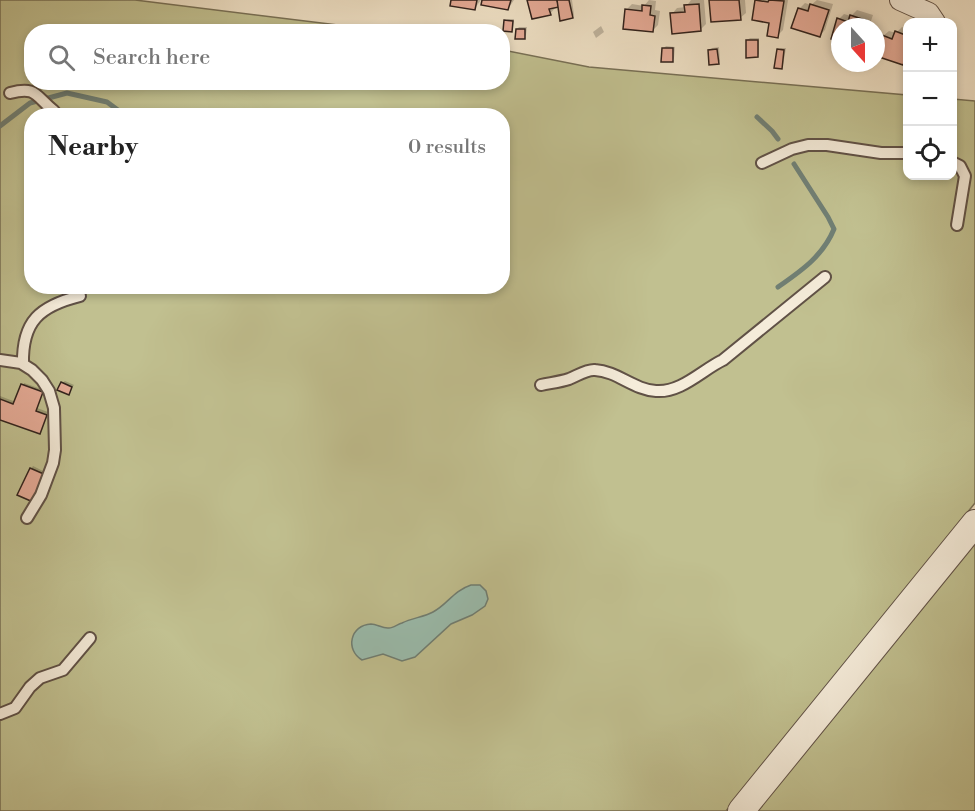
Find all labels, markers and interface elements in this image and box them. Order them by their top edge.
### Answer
north arrow [831,18,885,72]
map controls [903,18,957,180]
button: + [903,18,957,72]
search box [24,24,510,90]
icon: search [45,41,78,74]
text: Search here [93,44,210,71]
button: − [903,72,957,126]
button: locate [903,126,957,180]
text: Nearby [48,131,138,163]
text: 0 results [408,135,486,160]

